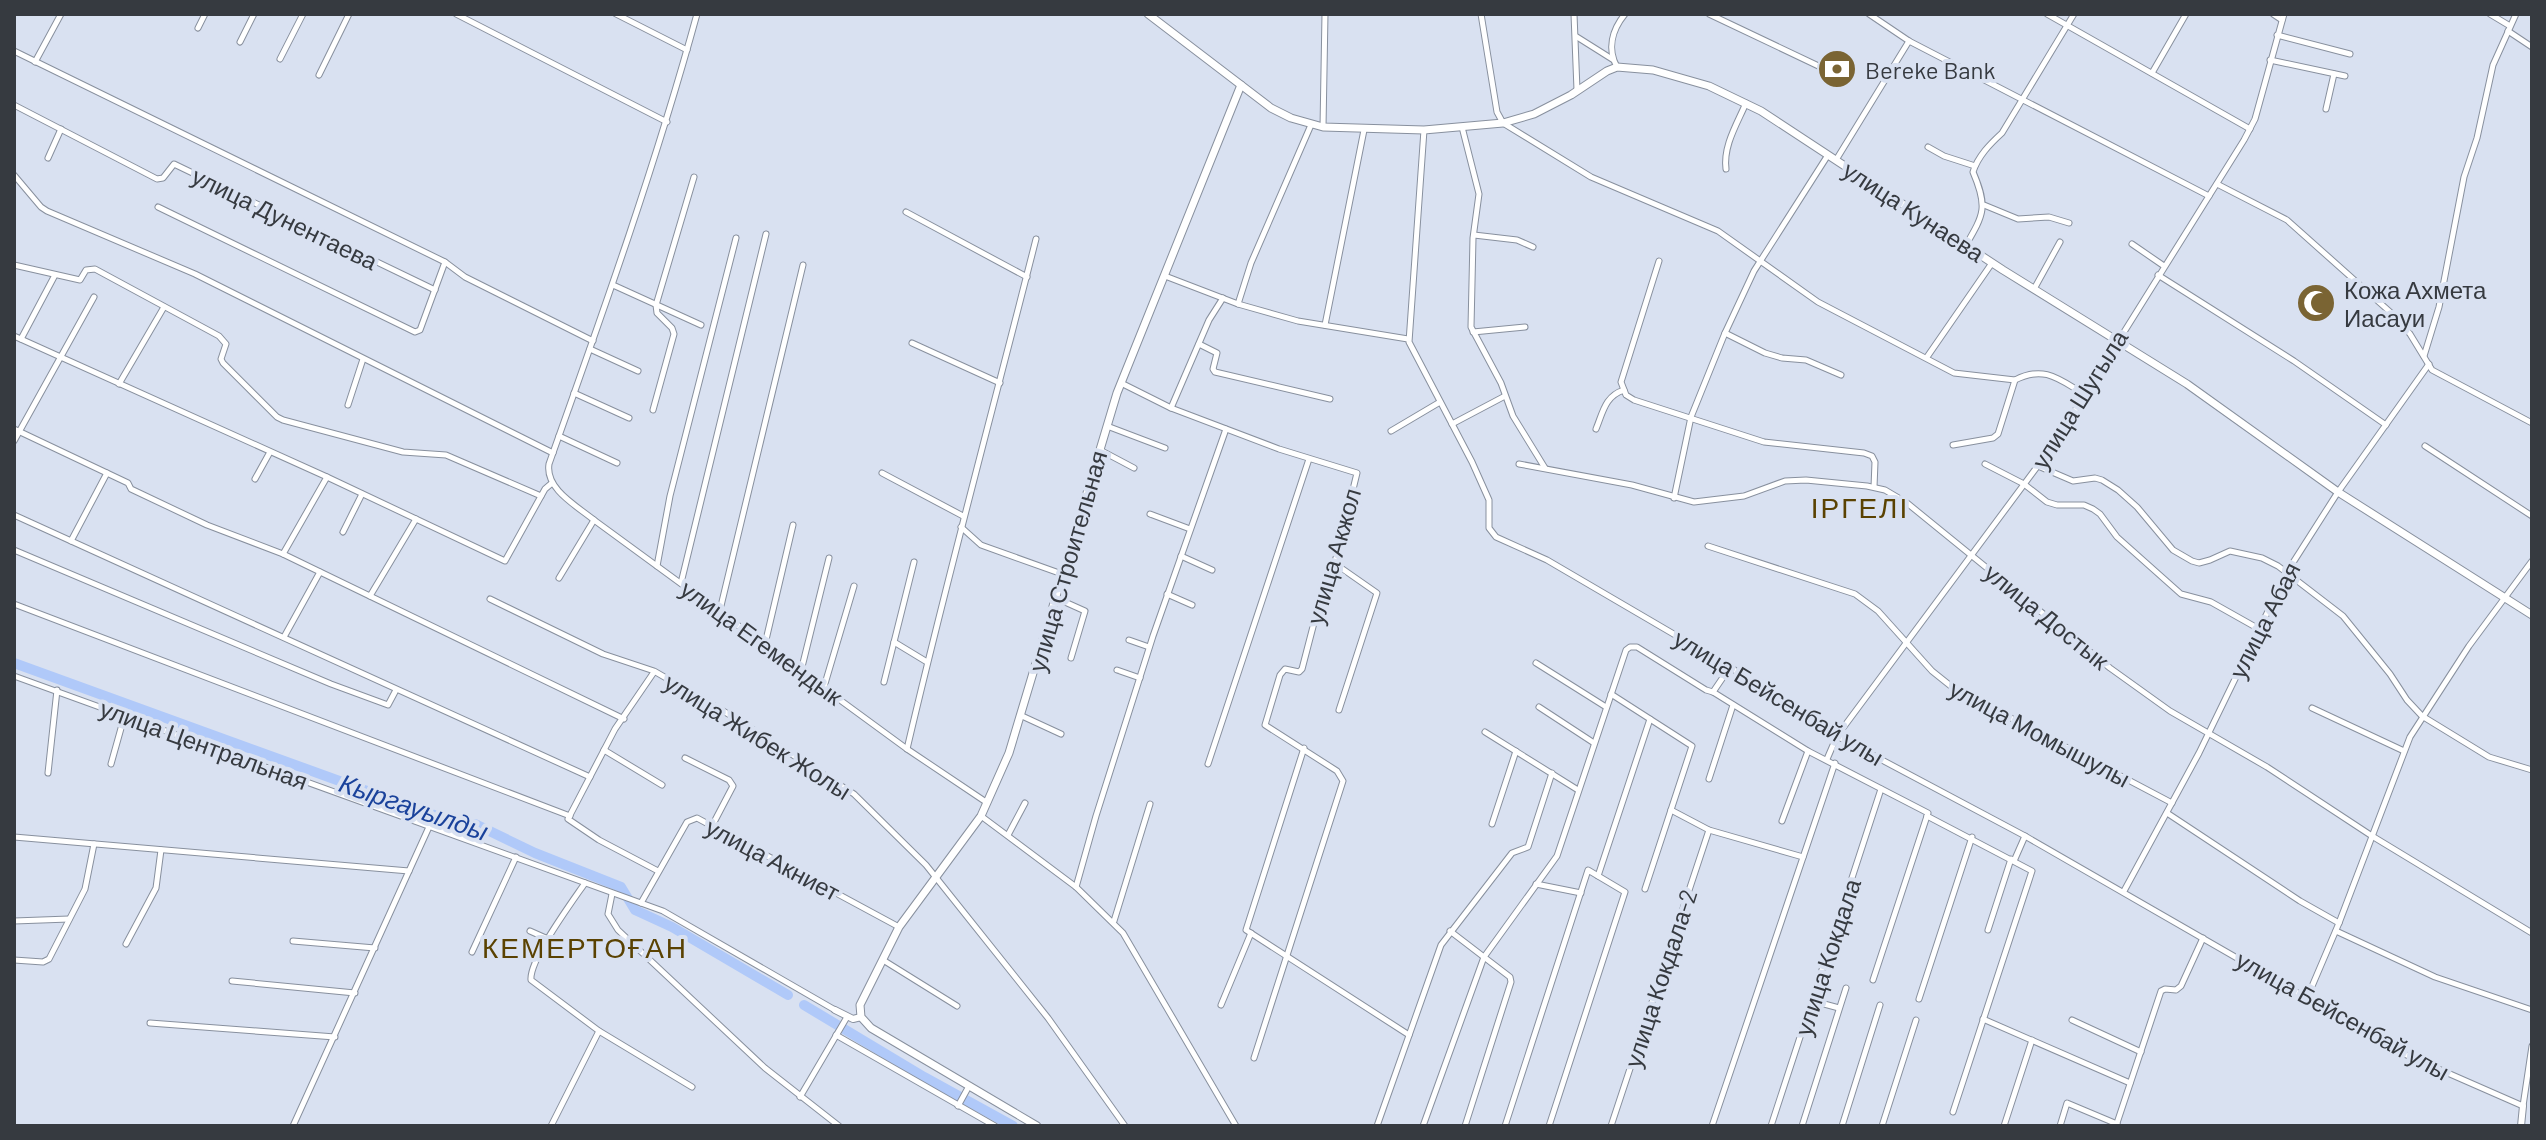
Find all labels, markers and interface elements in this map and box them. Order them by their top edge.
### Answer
bank icon: Bereke Bank [1816,48,1858,90]
place label: Bereke Bank [1865,55,1996,84]
street label: улица Кунаева [1838,155,1991,268]
street label: улица Дунентаева [188,161,383,276]
place label: Кожа Ахмета Иасауи [2344,275,2487,332]
mosque icon: Кожа Ахмета Иасауи [2295,282,2337,324]
street label: улица Шугыла [2025,324,2134,474]
street label: улица Строительная [1022,447,1112,675]
street label: улица Акжол [1300,485,1366,627]
district label: ІРГЕЛІ [1811,490,1909,524]
street label: улица Достык [1979,557,2115,675]
street label: улица Абая [2222,557,2306,683]
street label: улица Егемендык [675,573,849,711]
street label: улица Бейсенбай улы [1669,623,1889,771]
street label: улица Жибек Жолы [659,667,857,805]
street label: улица Момышулы [1945,673,2135,793]
street label: улица Центральная [96,693,312,795]
water label: Кыргауылды [336,766,492,846]
street label: улица Акниет [701,812,845,906]
street label: улица Кокдала [1788,874,1866,1039]
street label: улица Кокдала-2 [1618,885,1702,1071]
district label: КЕМЕРТОҒАН [482,930,688,964]
street label: улица Бейсенбай улы [2231,944,2455,1086]

